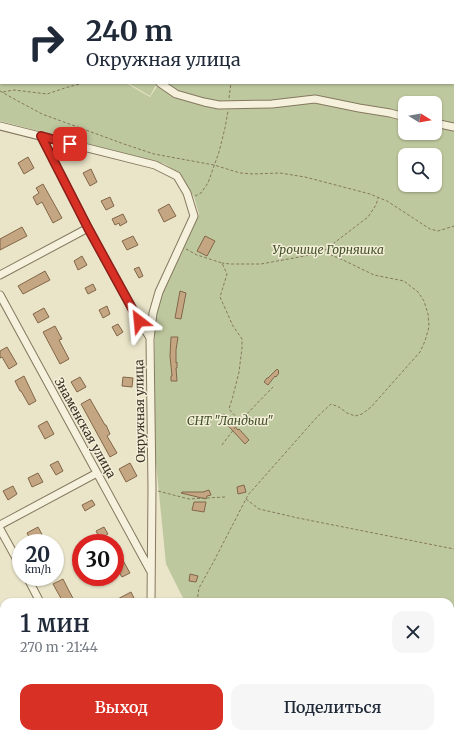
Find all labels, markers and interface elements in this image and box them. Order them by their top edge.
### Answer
text: 240 m [86,13,173,49]
icon: right [20,16,72,68]
text: Окружная улица [86,48,241,71]
north arrow [398,96,442,140]
map controls [398,96,442,192]
pin [53,127,87,161]
icon: arrive [59,133,81,155]
button: search [398,148,442,192]
park label: Урочище Горняшка [272,242,384,257]
position arrow [118,300,160,342]
street label: Окружная улица [131,359,148,463]
street label: Знаменская улица [52,375,120,481]
park label: СНТ "Ландыш" [187,413,273,428]
speed limit sign: 30 [72,534,124,586]
text: 20 [26,542,50,567]
text: km/h [25,563,51,576]
text: 1 мин [20,608,90,639]
button: close [392,611,434,653]
text: 270 m · 21:44 [20,639,98,656]
button: Выход [20,684,223,730]
button: Поделиться [231,684,434,730]

